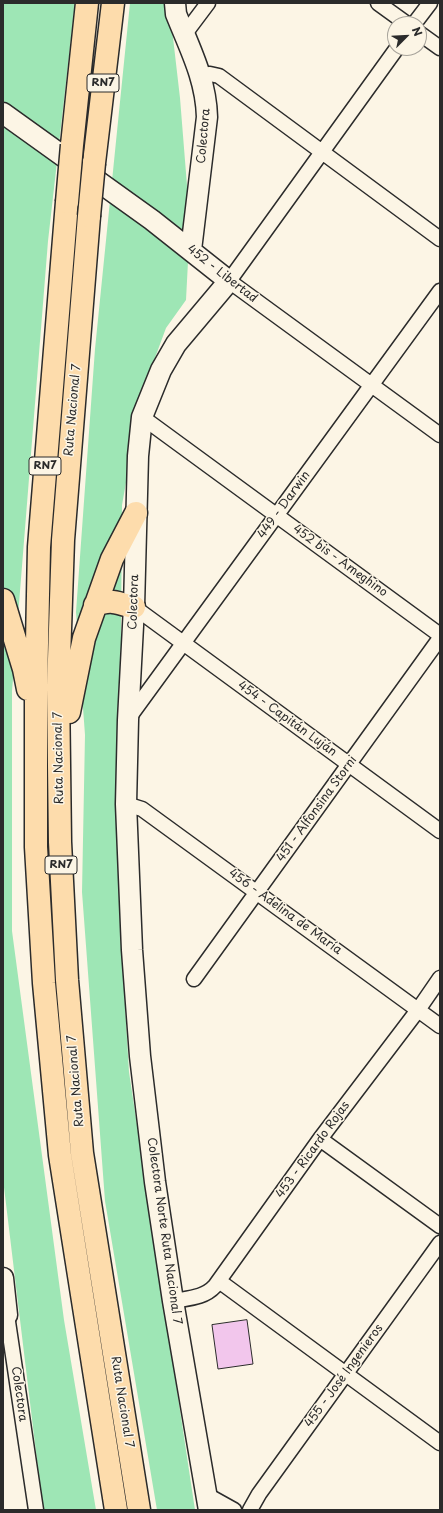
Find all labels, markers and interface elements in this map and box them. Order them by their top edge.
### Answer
north arrow [387,16,427,56]
text: N [408,24,427,39]
road number: RN7 [87,74,119,92]
street label: Colectora [194,108,214,164]
street label: 452 - Libertad [184,242,260,306]
street label: Ruta Nacional 7 [62,363,84,457]
road number: RN7 [29,457,61,475]
street label: 449 - Darwin [255,468,313,542]
street label: 452 bis - Ameghino [290,522,390,600]
street label: Colectora [126,574,142,630]
street label: 454 - Capitán Luján [235,678,339,760]
street label: Ruta Nacional 7 [51,712,67,804]
street label: 451 - Alfonsina Storni [274,753,360,865]
road number: RN7 [45,856,77,874]
street label: 456 - Adelina de María [226,866,344,958]
street label: Ruta Nacional 7 [65,1034,87,1128]
street label: 453 - Ricardo Rojas [273,1099,353,1201]
street label: Colectora Norte Ruta Nacional 7 [144,1137,184,1325]
street label: 455 - José Ingenieros [302,1322,386,1430]
street label: Ruta Nacional 7 [108,1355,136,1449]
street label: Colectora [8,1365,30,1423]

